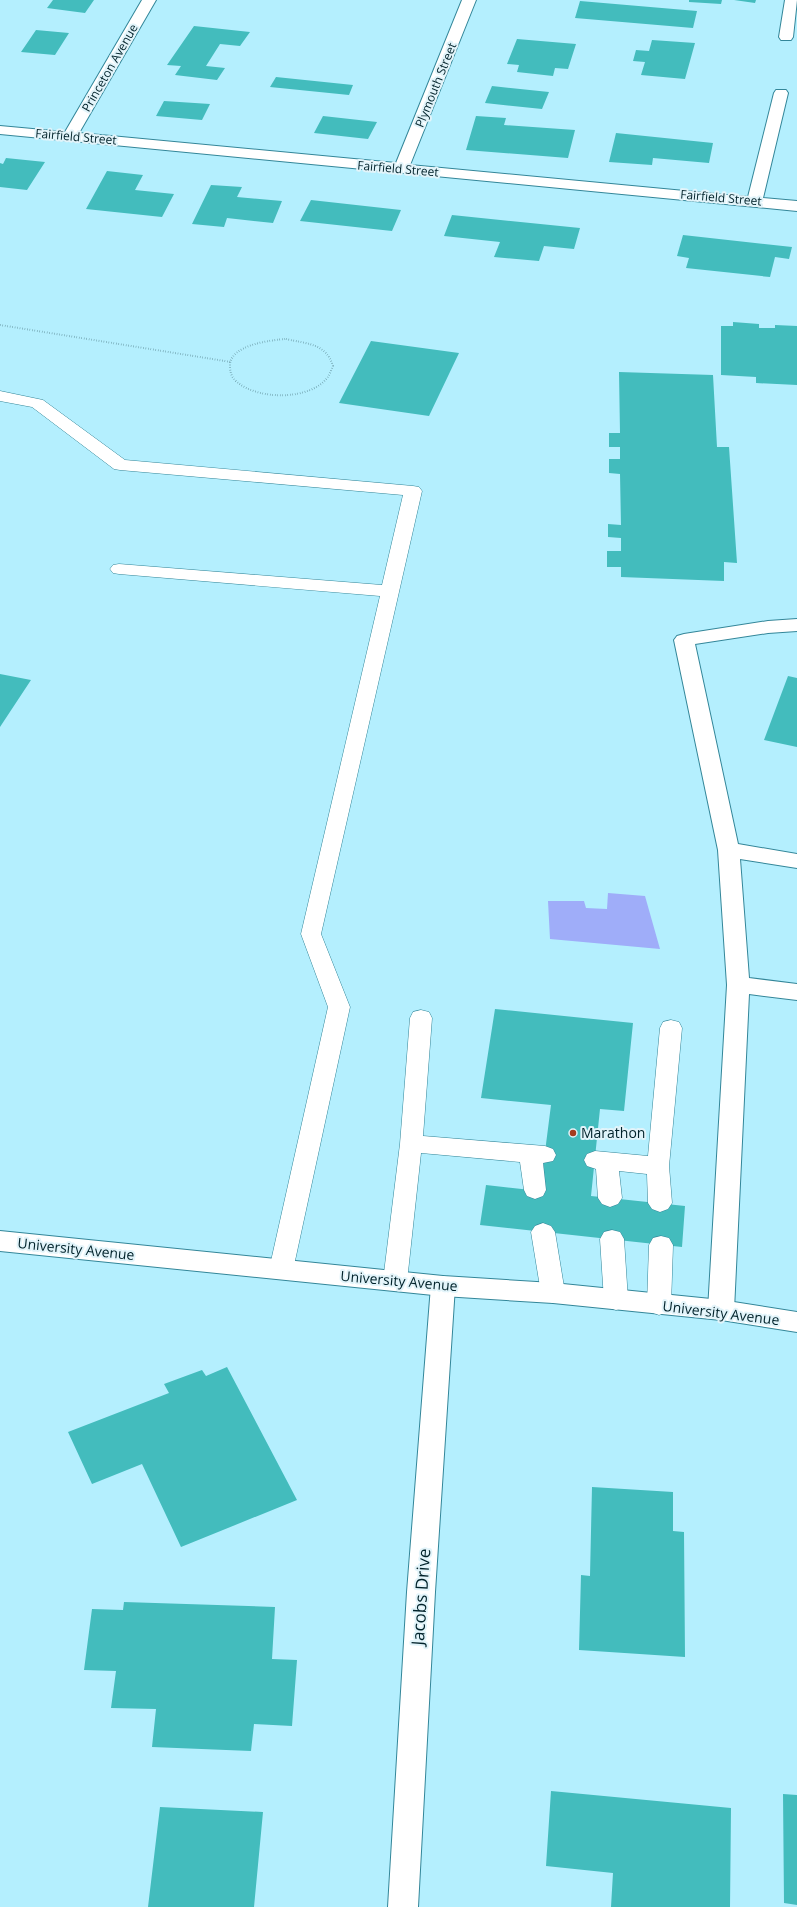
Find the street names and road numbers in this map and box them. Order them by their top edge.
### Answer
street label: Princeton Avenue [78,21,142,115]
street label: Plymouth Street [411,40,460,130]
street label: Fairfield Street [35,124,117,149]
street label: Fairfield Street [357,156,439,181]
street label: Fairfield Street [680,185,762,210]
street label: University Avenue [17,1233,136,1264]
street label: University Avenue [340,1266,459,1295]
street label: University Avenue [662,1296,781,1329]
street label: Jacobs Drive [406,1548,435,1648]

